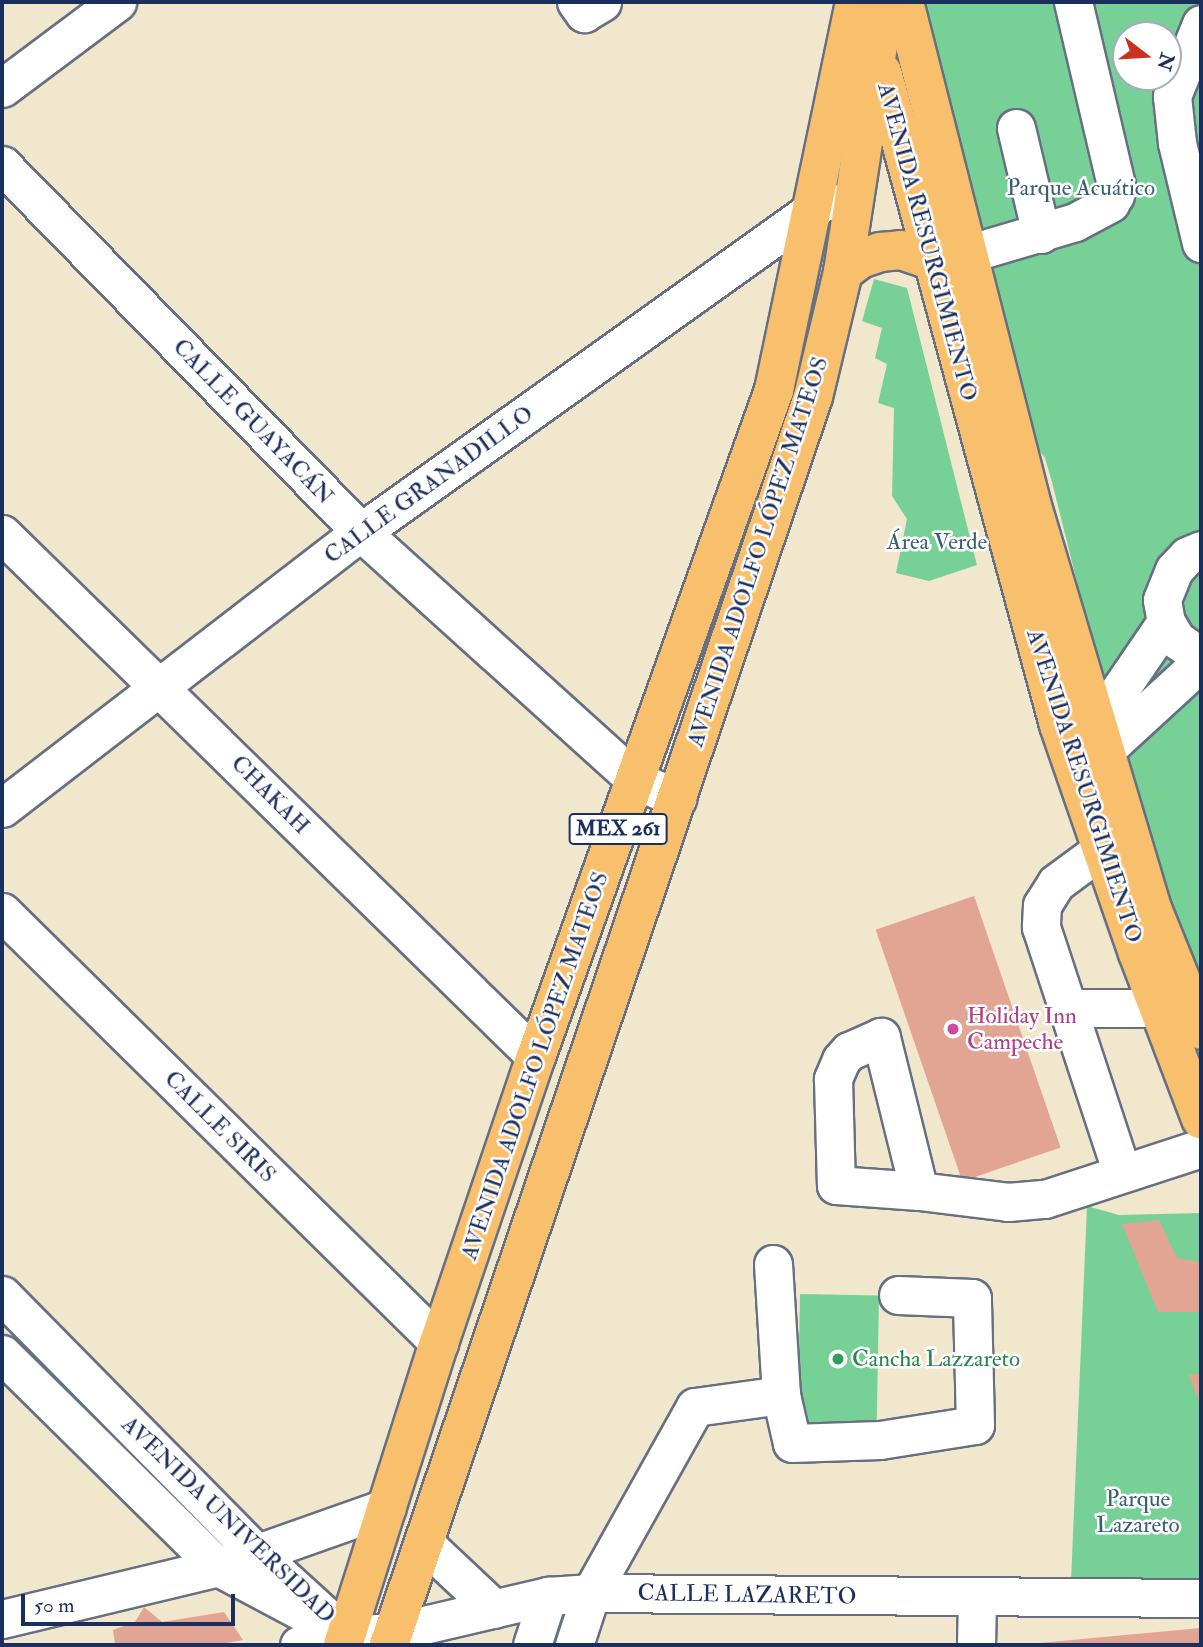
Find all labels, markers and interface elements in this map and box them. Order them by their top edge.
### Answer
north arrow [1112,21,1182,91]
text: N [1151,50,1179,73]
street label: AVENIDA RESURGIMIENTO [871,80,983,404]
park label: Parque Acuático [1007,174,1155,202]
street label: CALLE GUAYACÁN [167,333,339,511]
street label: AVENIDA ADOLFO LÓPEZ MATEOS [682,353,834,751]
street label: CALLE GRANADILLO [319,400,539,570]
park label: Área Verde [887,528,987,556]
street label: AVENIDA RESURGIMIENTO [1020,626,1148,946]
street label: CHAKAH [225,750,315,840]
road number: MEX 261 [567,812,669,846]
street label: AVENIDA ADOLFO LÓPEZ MATEOS [455,868,615,1264]
place label: Holiday Inn Campeche [967,1002,1077,1056]
marker: Holiday Inn Campeche [945,1021,961,1037]
street label: CALLE SIRIS [158,1065,282,1189]
place label: Cancha Lazzareto [852,1345,1020,1373]
marker: Cancha Lazzareto [830,1351,846,1367]
street label: AVENIDA UNIVERSIDAD [116,1411,340,1629]
park label: Parque Lazareto [1096,1485,1180,1539]
street label: CALLE LAZARETO [637,1579,857,1611]
scale bar [24,1580,238,1624]
text: 50 m [34,1592,75,1619]

